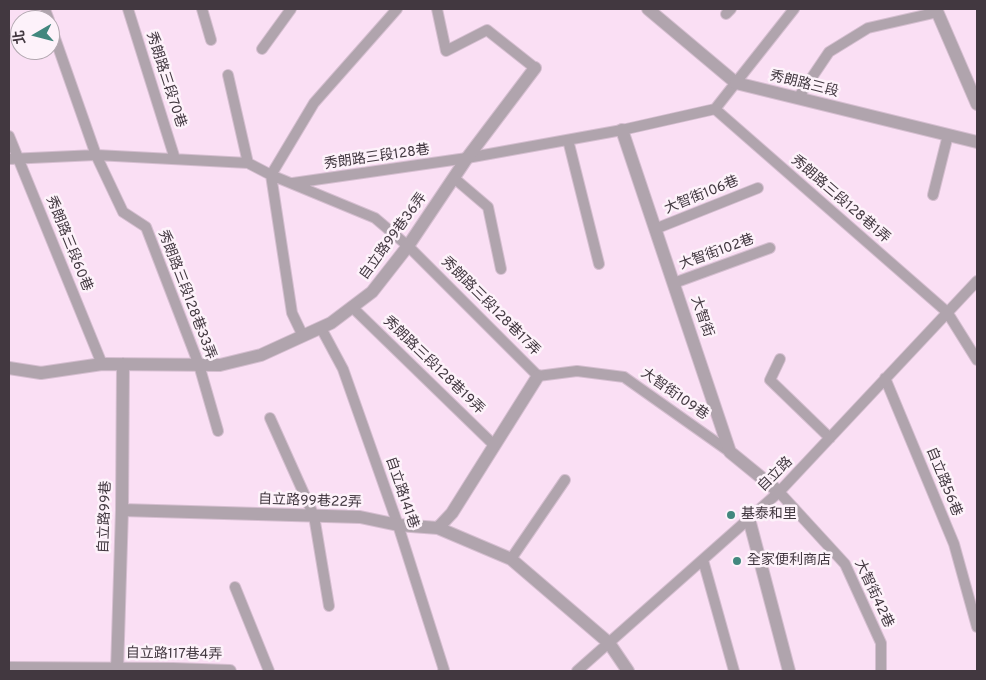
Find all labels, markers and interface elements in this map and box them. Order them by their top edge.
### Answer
north arrow [10,10,60,60]
text: 北 [11,29,30,45]
street label: 秀朗路三段70巷 [142,30,188,130]
street label: 秀朗路三段 [768,68,840,102]
street label: 秀朗路三段128巷 [323,142,431,174]
street label: 秀朗路三段128巷1弄 [787,152,893,248]
street label: 大智街106巷 [662,173,742,219]
street label: 自立路99巷36弄 [357,190,431,284]
street label: 秀朗路三段60巷 [41,194,95,294]
street label: 秀朗路三段128巷33弄 [154,228,218,362]
street label: 大智街102巷 [677,232,757,274]
street label: 秀朗路三段128巷17弄 [437,254,543,360]
street label: 大智街 [686,294,716,340]
street label: 秀朗路三段128巷19弄 [379,313,487,419]
street label: 大智街109巷 [637,366,711,424]
street label: 自立路56巷 [922,445,964,519]
street label: 自立路 [755,454,797,496]
street label: 自立路141巷 [381,455,421,531]
street label: 自立路99巷 [96,480,116,554]
street label: 自立路99巷22弄 [258,492,362,512]
place label: 基泰和里 [741,507,797,523]
marker: 基泰和里 [725,509,737,521]
place label: 全家便利商店 [747,553,831,569]
marker: 全家便利商店 [731,555,743,567]
street label: 大智街42巷 [850,557,896,631]
street label: 自立路117巷4弄 [126,646,222,664]

